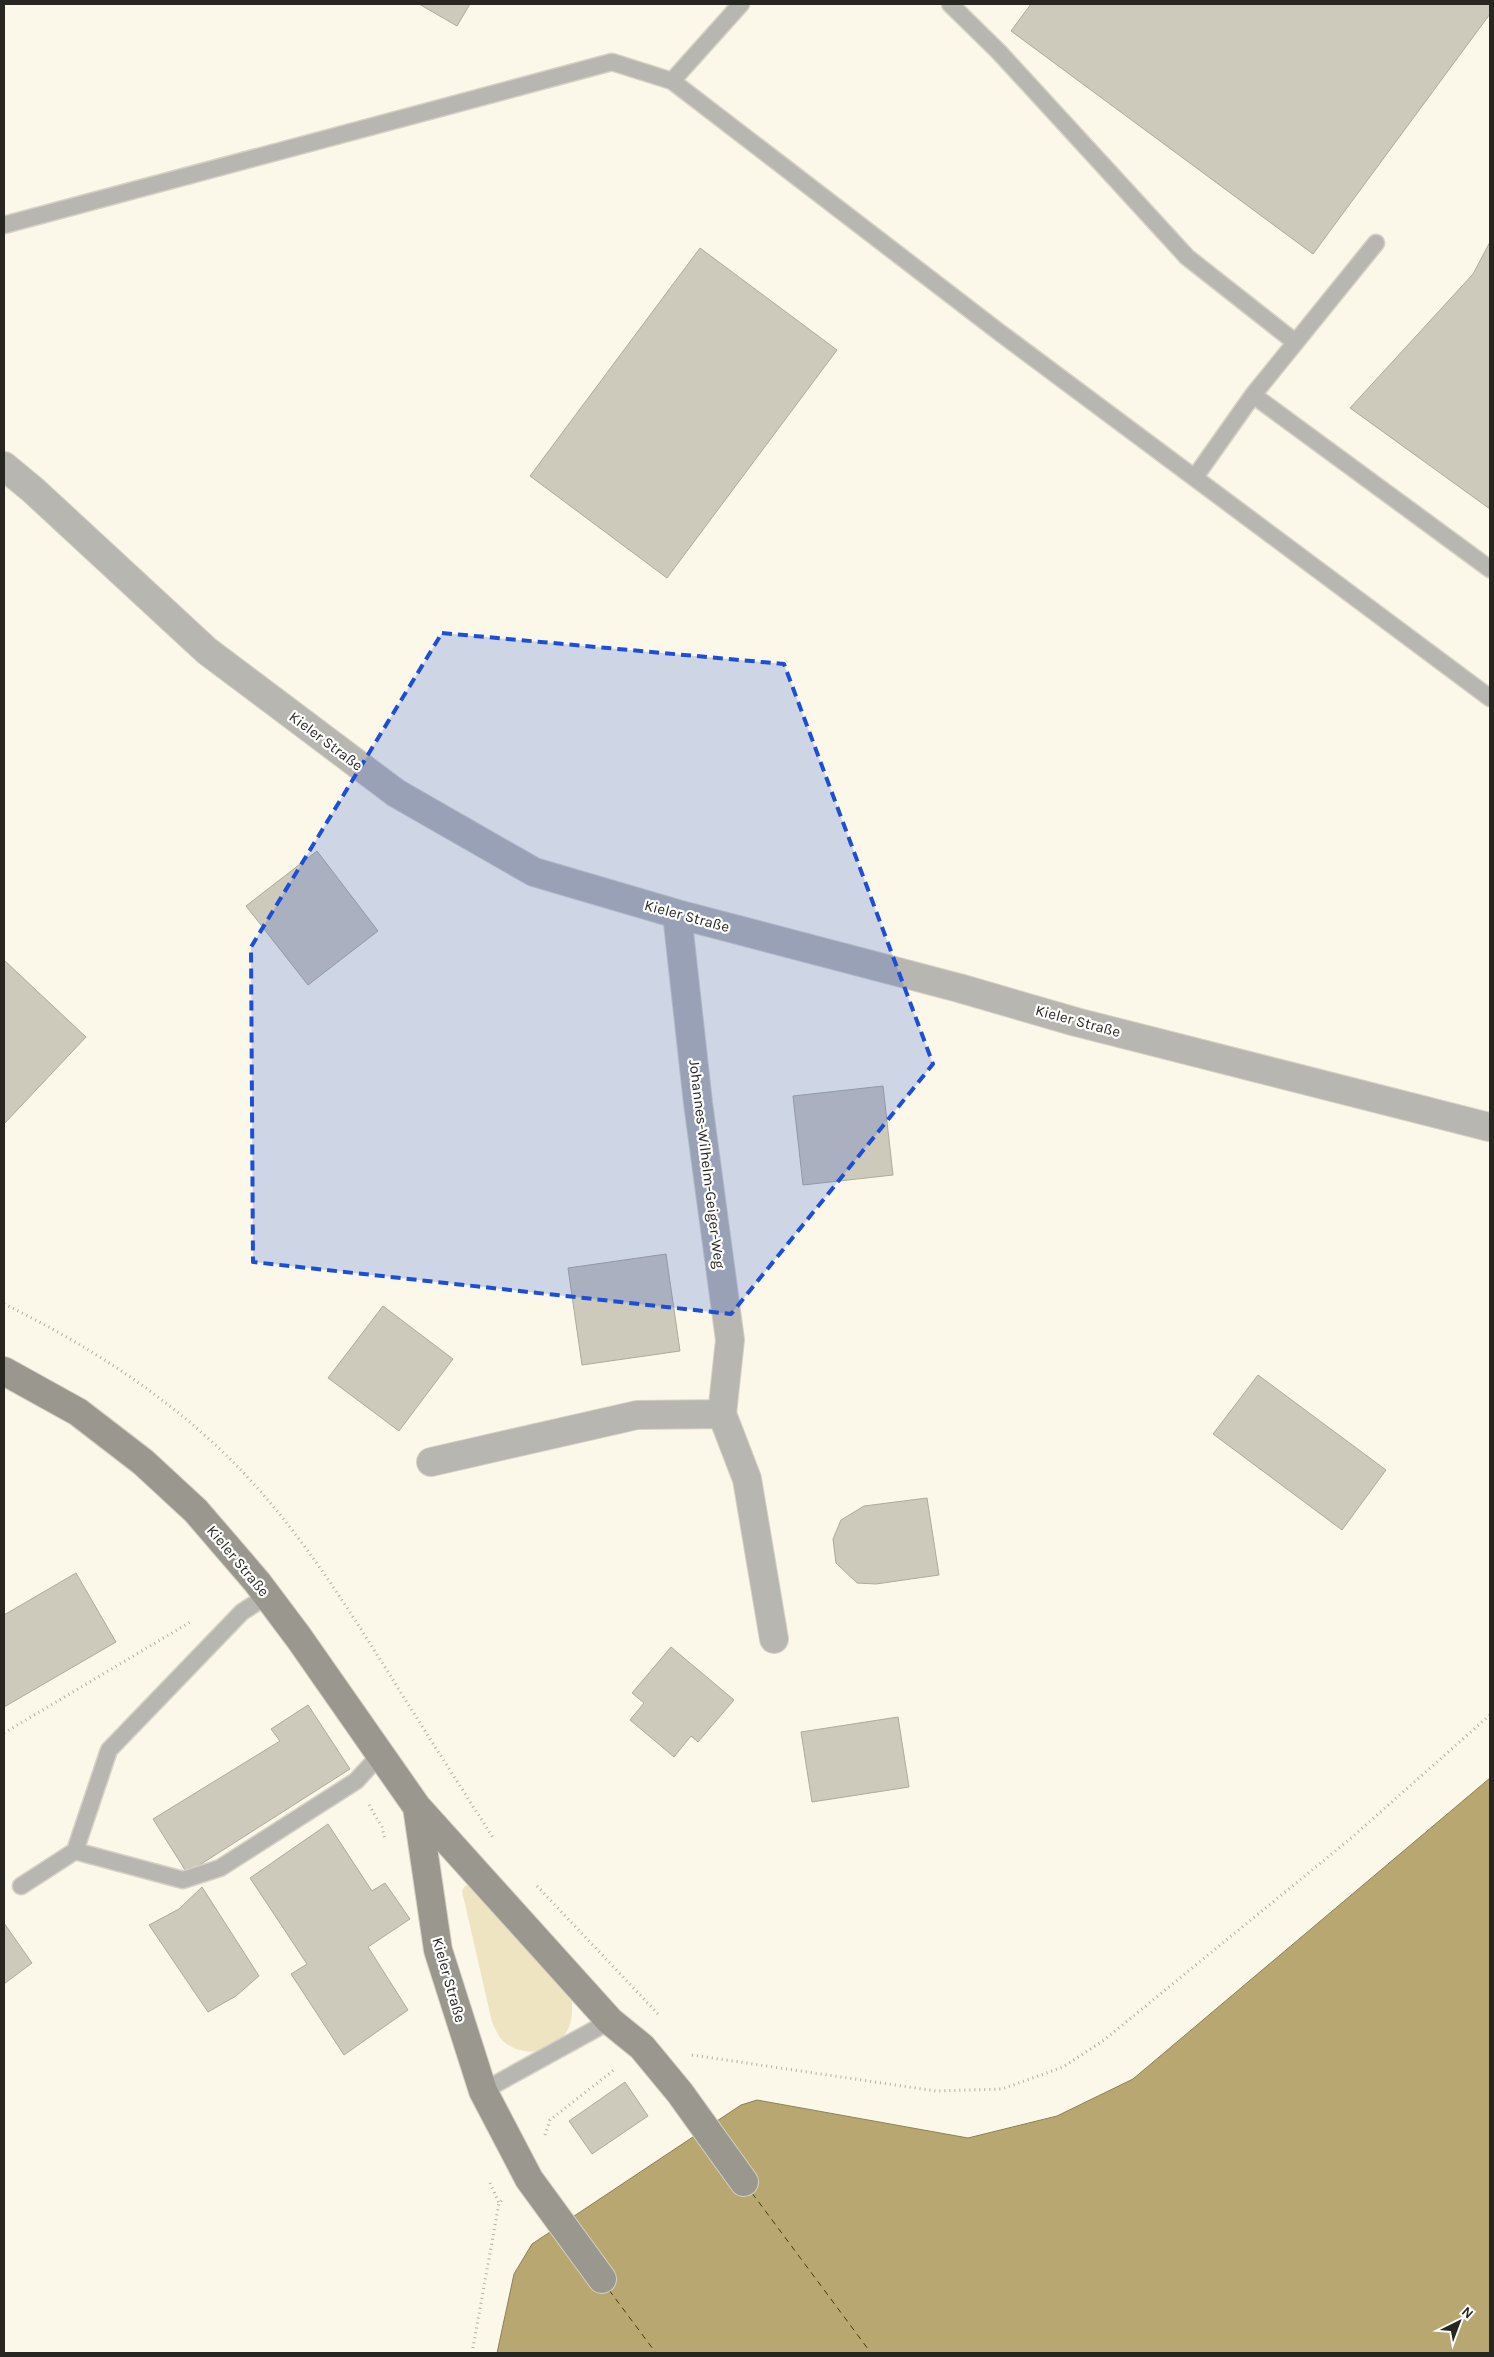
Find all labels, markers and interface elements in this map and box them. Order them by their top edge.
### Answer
street label: Kieler Straße [286,707,366,775]
street label: Kieler Straße [642,896,732,936]
street label: Kieler Straße [1033,1001,1123,1041]
street label: Johannes-Wilhelm-Geiger-Weg [685,1058,729,1270]
street label: Kieler Straße [203,1522,273,1600]
street label: Kieler Straße [428,1935,470,2025]
north arrow [1434,2297,1484,2347]
text: N [1458,2303,1477,2322]

